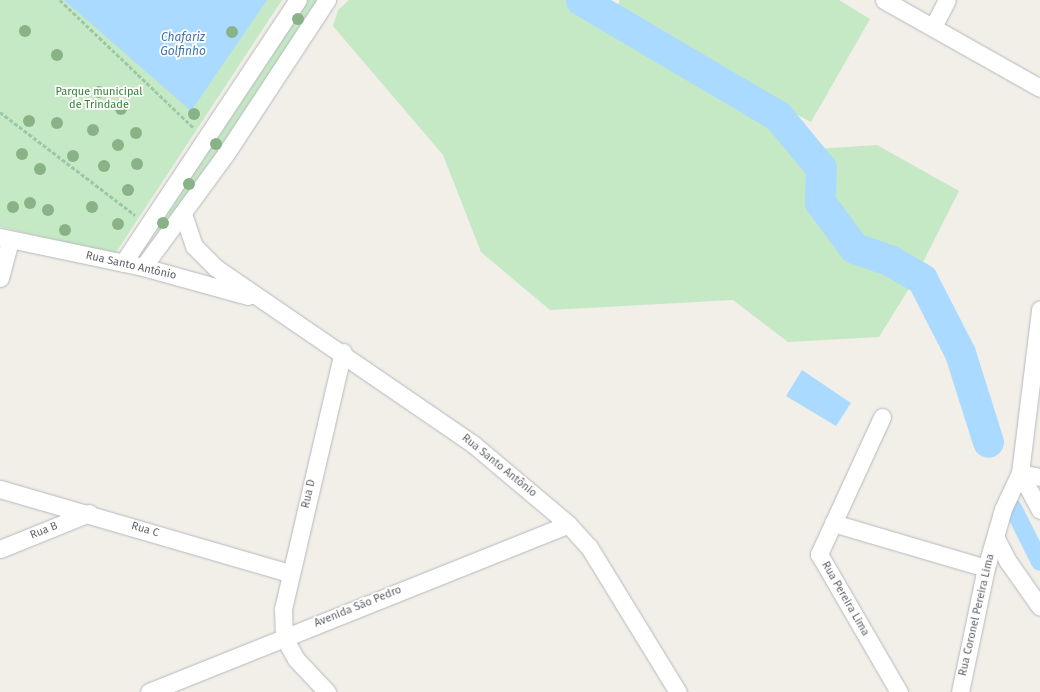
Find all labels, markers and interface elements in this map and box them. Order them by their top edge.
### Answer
water label: Chafariz Golfinho [160,31,206,59]
park label: Parque municipal de Trindade [56,86,142,112]
street label: Rua Santo Antônio [84,249,178,283]
street label: Rua Santo Antônio [459,432,539,500]
street label: Rua D [299,478,319,510]
street label: Rua B [28,520,60,542]
street label: Rua C [130,520,160,540]
street label: Rua Coronel Pereira Lima [957,553,997,677]
street label: Rua Pereira Lima [818,559,872,639]
street label: Avenida São Pedro [312,583,404,631]

